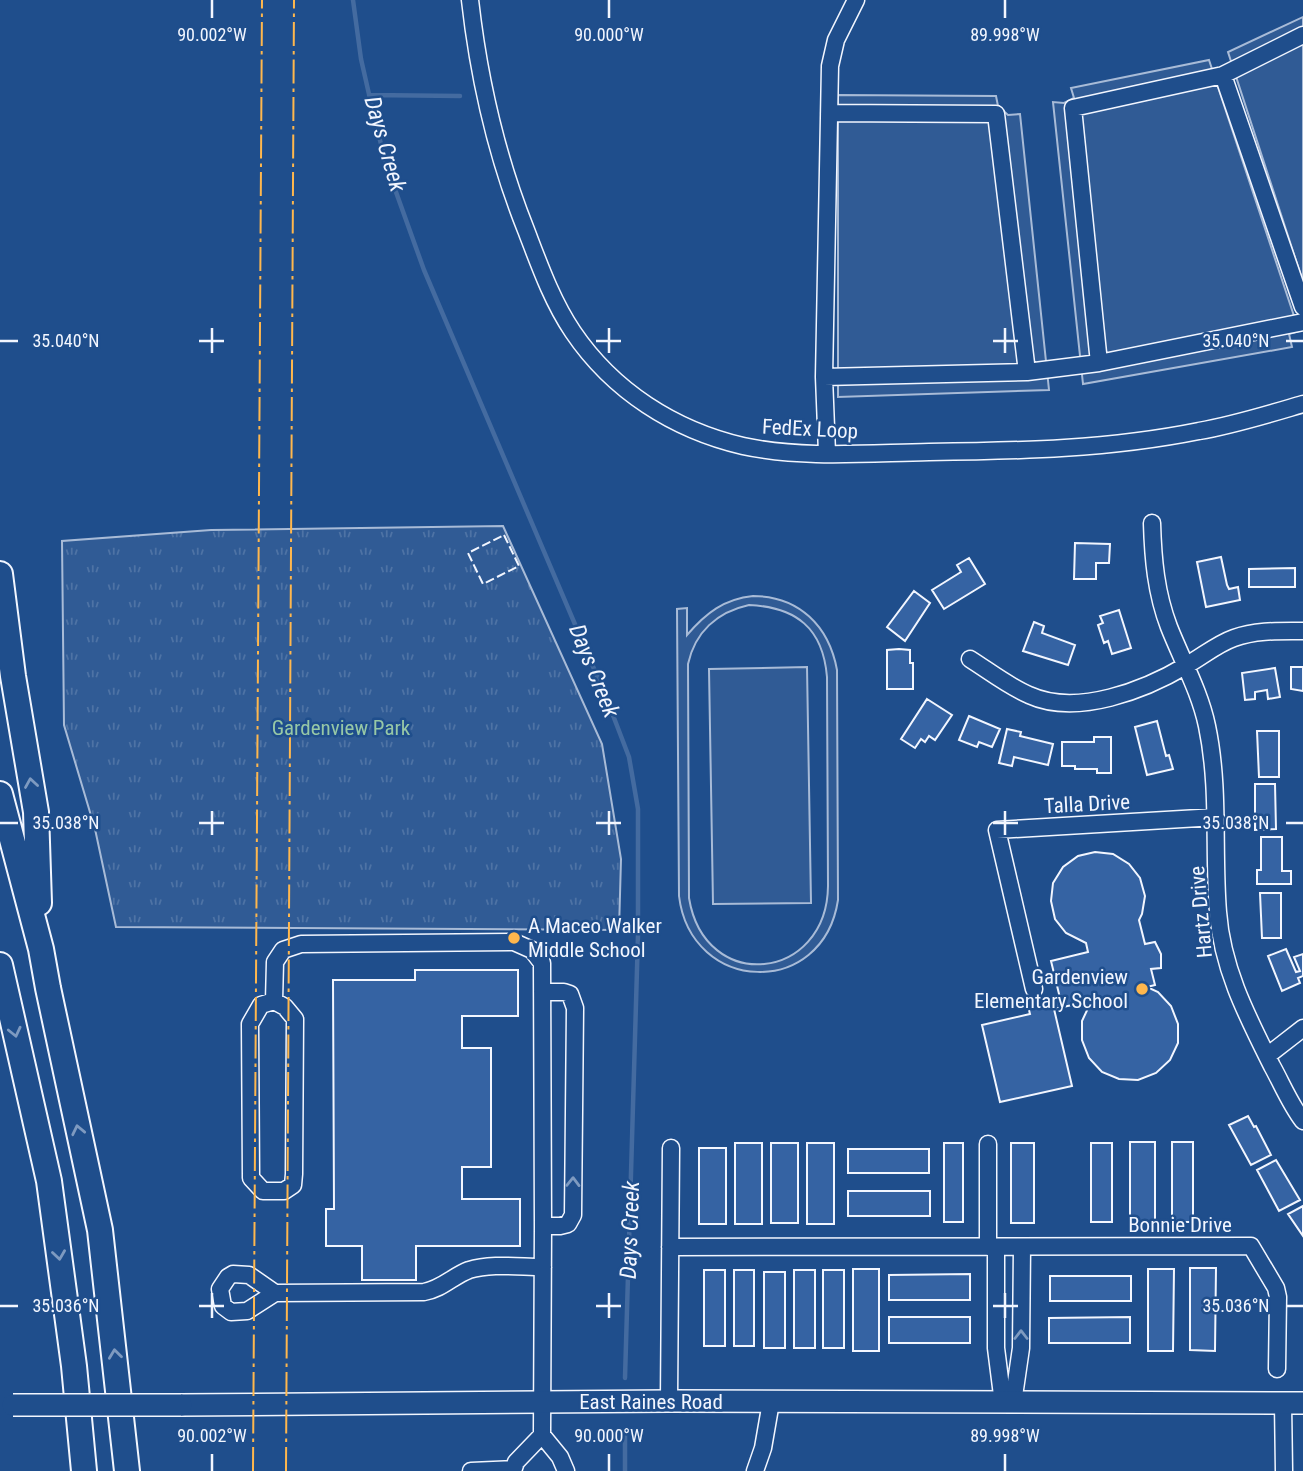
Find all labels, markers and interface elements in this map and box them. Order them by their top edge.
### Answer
text: 90.002°W [177,24,247,45]
text: 90.000°W [574,24,644,45]
text: 89.998°W [970,24,1040,45]
water label: Days Creek [358,93,412,196]
text: 35.040°N [32,330,100,351]
text: 35.040°N [1202,330,1270,351]
street label: FedEx Loop [761,415,859,443]
water label: Days Creek [563,620,625,722]
park label: Gardenview Park [272,716,411,740]
one-way arrow [24,777,39,789]
street label: Talla Drive [1043,790,1131,818]
text: 35.038°N [32,812,100,833]
text: 35.038°N [1202,812,1270,833]
street label: Hartz Drive [1185,865,1217,959]
place label: A Maceo Walker Middle School [528,914,662,962]
marker: A Maceo Walker Middle School [506,930,522,946]
place label: Gardenview Elementary School [974,965,1128,1013]
marker: Gardenview Elementary School [1134,981,1150,997]
one-way arrow [7,1025,21,1037]
one-way arrow [72,1124,87,1136]
one-way arrow [566,1176,581,1187]
water label: Days Creek [615,1180,645,1280]
street label: Bonnie Drive [1128,1213,1232,1237]
one-way arrow [52,1249,67,1260]
text: 35.036°N [32,1295,100,1316]
text: 35.036°N [1202,1295,1270,1316]
one-way arrow [1013,1329,1029,1340]
one-way arrow [107,1349,122,1360]
street label: East Raines Road [579,1390,723,1414]
text: 90.002°W [177,1425,247,1446]
text: 90.000°W [574,1425,644,1446]
text: 89.998°W [970,1425,1040,1446]

